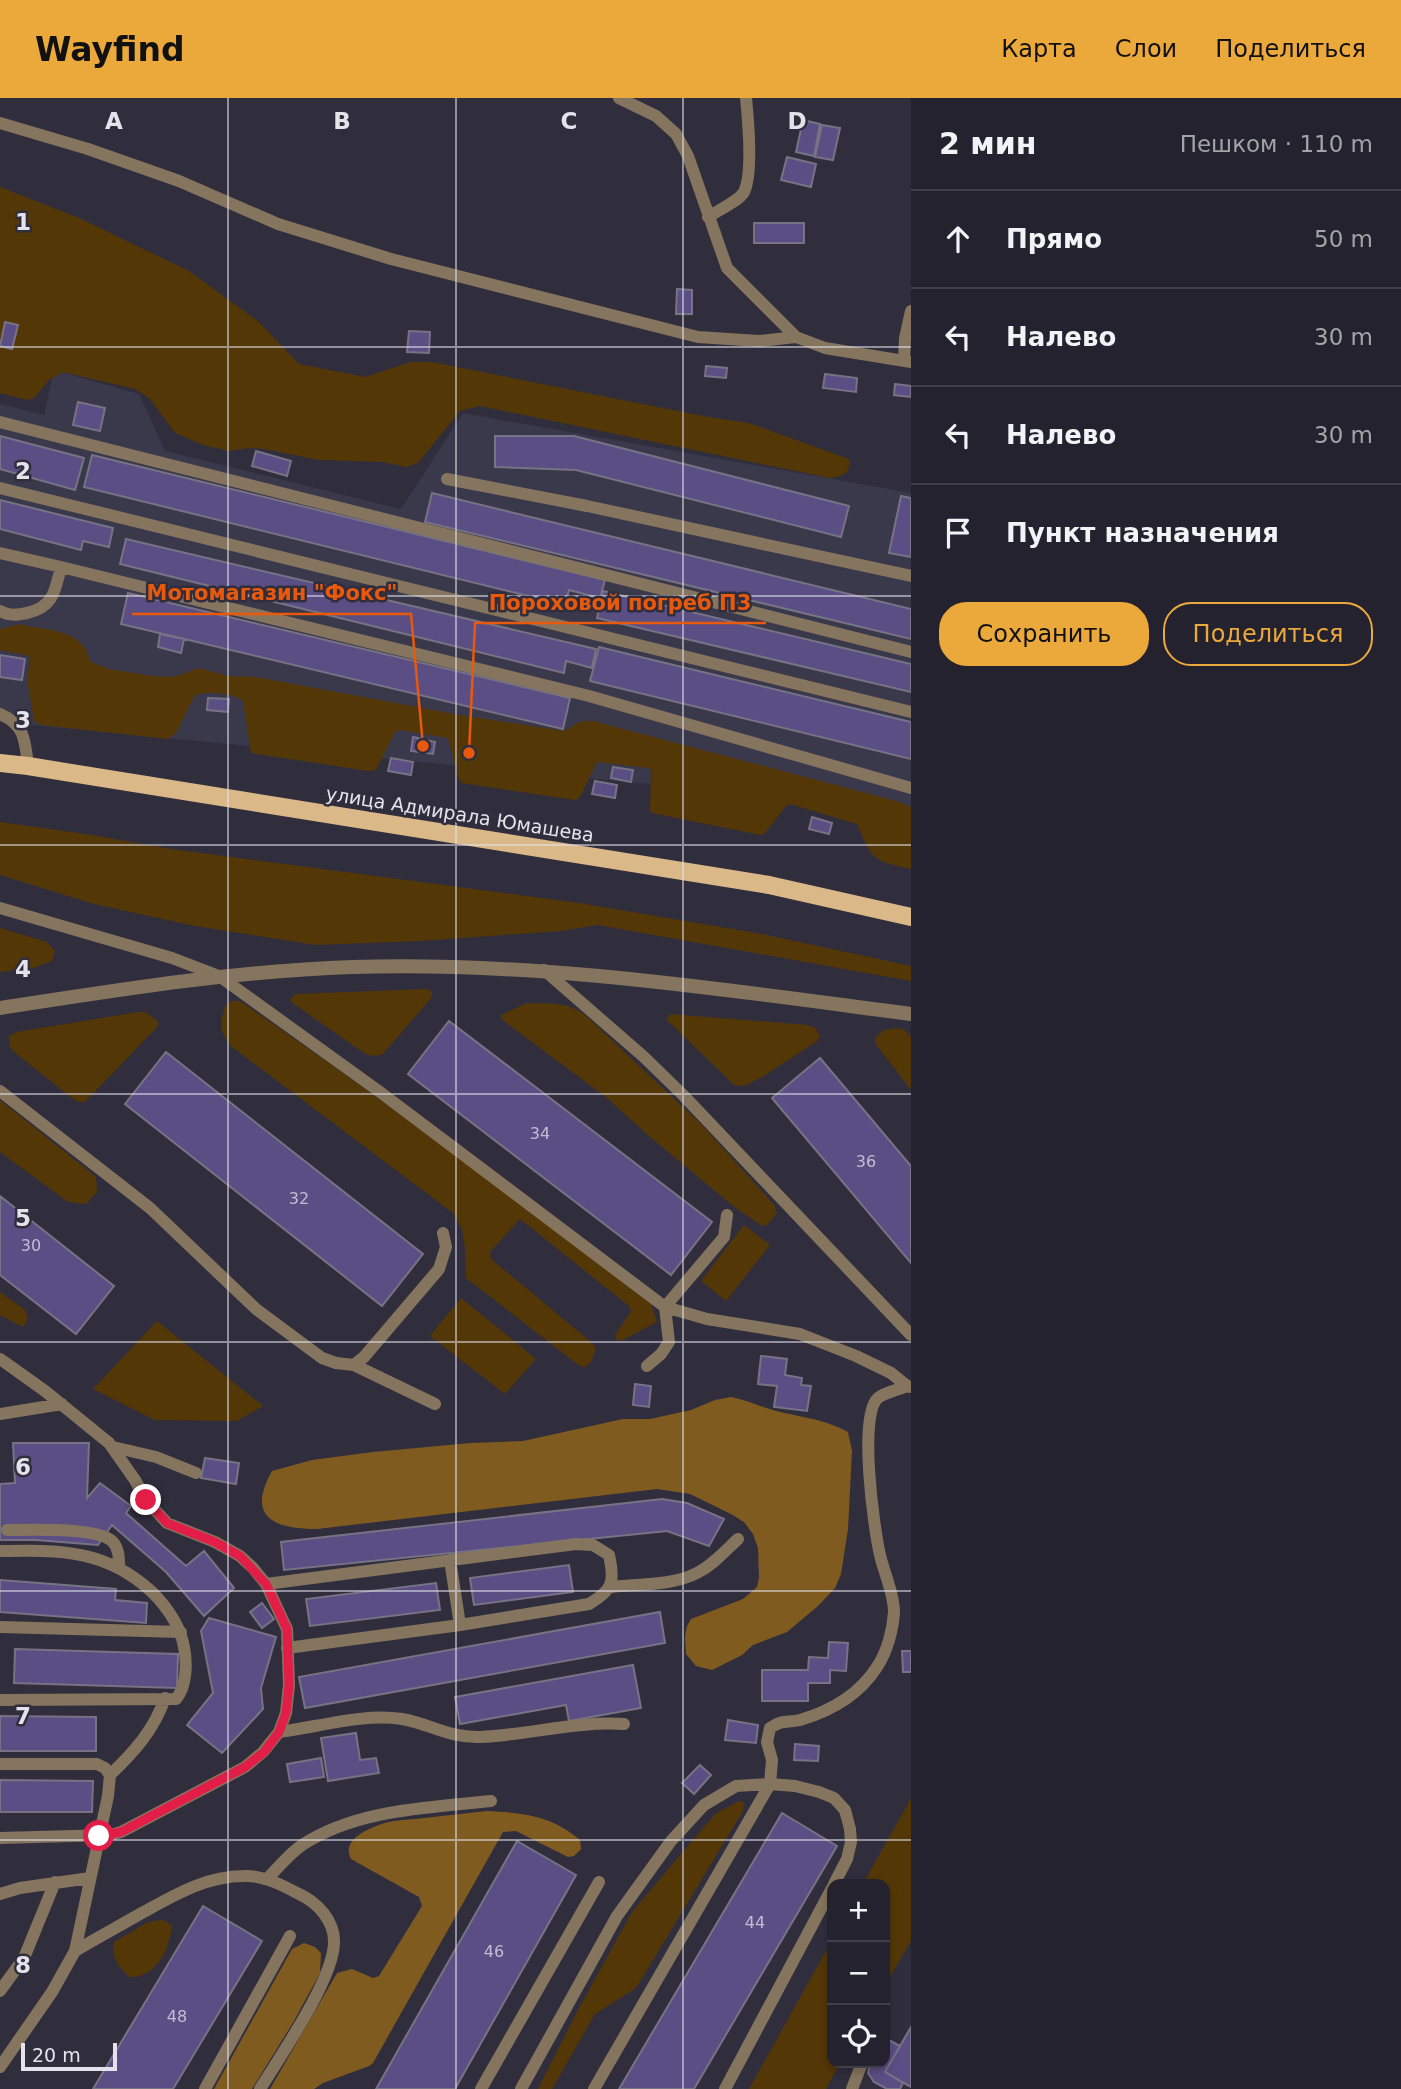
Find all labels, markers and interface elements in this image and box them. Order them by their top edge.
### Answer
text: Wayfind [35,30,185,69]
text: Карта [1001,35,1077,63]
text: Слои [1115,35,1177,63]
text: Поделиться [1215,35,1366,63]
text: A [105,108,123,134]
text: B [333,108,351,134]
text: C [561,108,577,134]
text: D [787,108,807,134]
text: 2 мин [939,126,1037,161]
text: Пешком · 110 m [1180,131,1373,157]
text: 1 [15,209,31,235]
icon: ahead [939,220,977,258]
text: Прямо [1006,224,1102,254]
text: 50 m [1314,226,1373,252]
icon: left [939,318,977,356]
text: Налево [1006,322,1116,352]
text: 30 m [1314,324,1373,350]
icon: left [939,416,977,454]
text: Налево [1006,420,1116,450]
text: 30 m [1314,422,1373,448]
text: 2 [15,458,31,484]
icon: arrive [939,514,977,552]
text: Пункт назначения [1006,518,1279,548]
callout: Мотомагазин "Фокс" [132,572,411,614]
text: Мотомагазин "Фокс" [147,581,397,605]
callout: Пороховой погреб П3 [475,581,766,623]
text: Пороховой погреб П3 [489,591,751,615]
button: Сохранить [939,602,1149,666]
button: Поделиться [1163,602,1373,666]
text: 3 [15,707,31,733]
street label: улица Адмирала Юмашева [324,782,596,846]
text: 4 [15,956,31,982]
house number: 34 [530,1124,550,1143]
house number: 36 [856,1152,876,1171]
house number: 32 [289,1189,309,1208]
text: 5 [15,1205,31,1231]
house number: 30 [21,1236,41,1255]
text: 6 [15,1454,31,1480]
route end [130,1484,161,1515]
text: 7 [15,1703,31,1729]
route start [83,1820,114,1851]
map controls [827,1879,890,2068]
button: + [827,1879,890,1942]
house number: 44 [745,1913,765,1932]
house number: 46 [484,1942,504,1961]
button: − [827,1942,890,2005]
text: 8 [15,1952,31,1978]
button: locate [827,2005,890,2068]
house number: 48 [167,2007,187,2026]
scale bar [21,2040,117,2072]
text: 20 m [32,2044,81,2066]

